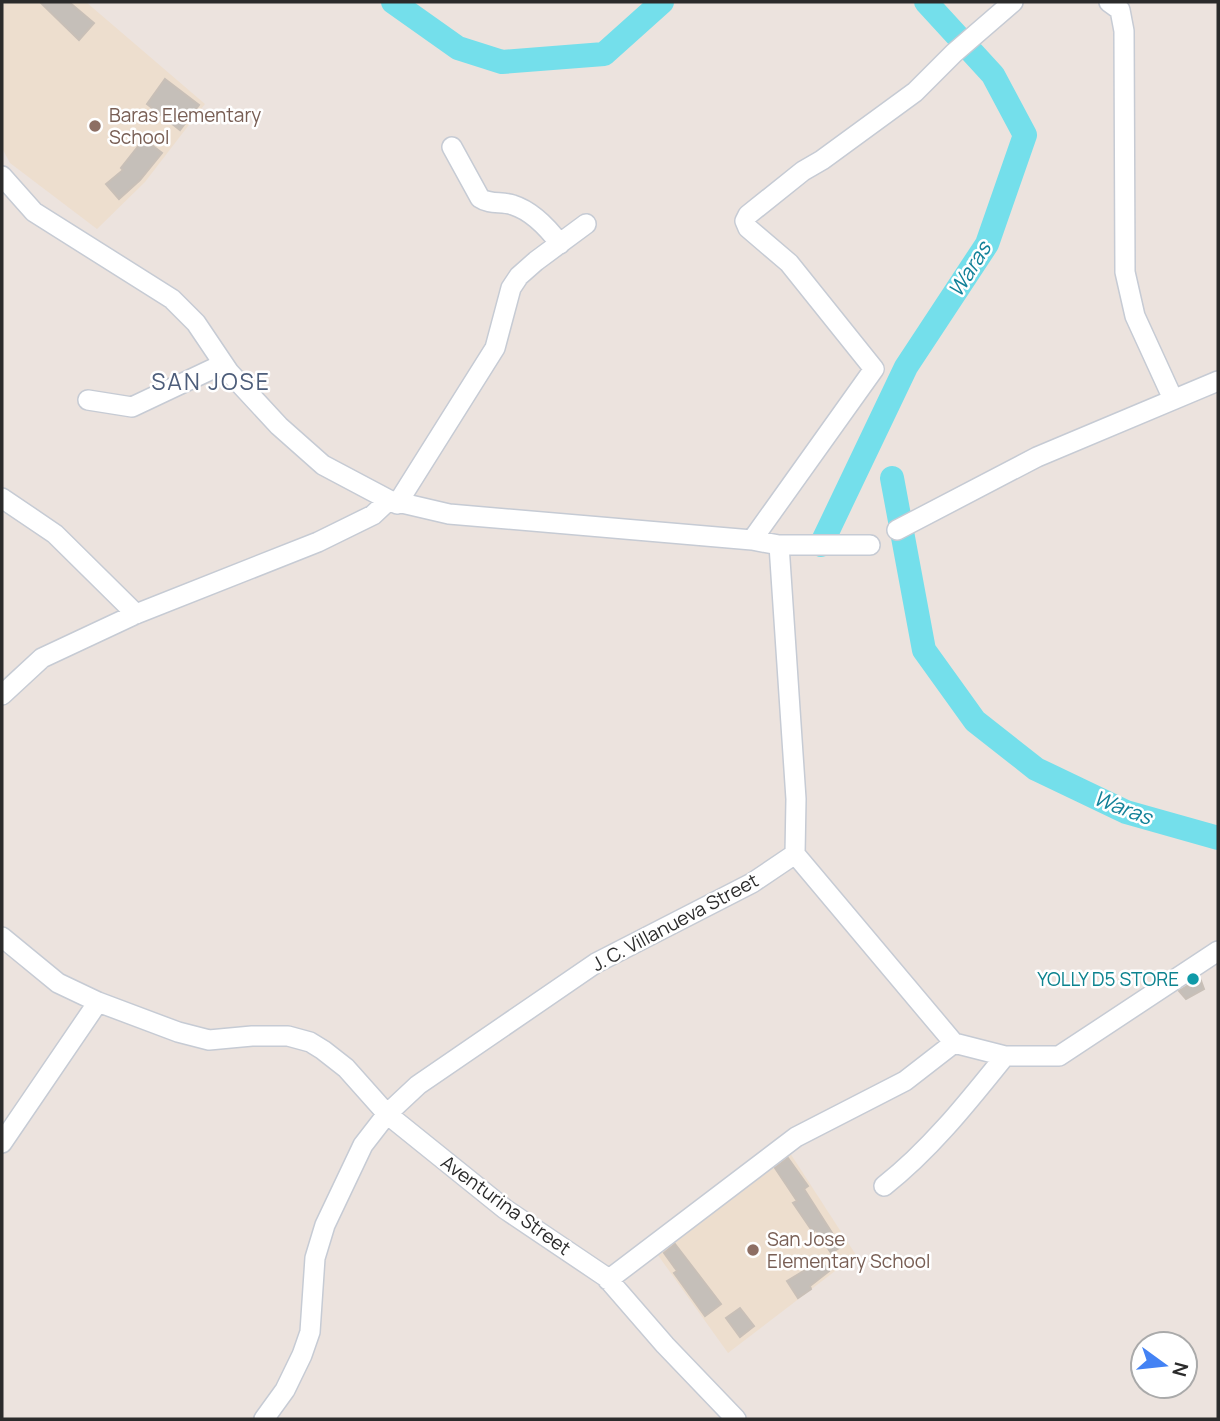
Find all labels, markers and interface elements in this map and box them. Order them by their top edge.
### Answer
place label: Baras Elementary School [109,102,261,150]
marker: Baras Elementary School [87,118,103,134]
water label: Waras [941,234,998,302]
district label: SAN JOSE [151,365,271,397]
water label: Waras [1090,783,1158,832]
street label: J. C. Villanueva Street [587,867,763,977]
place label: YOLLY D5 STORE [1037,966,1179,992]
marker: YOLLY D5 STORE [1185,971,1201,987]
street label: Aventurina Street [436,1149,576,1261]
place label: San Jose Elementary School [767,1226,930,1274]
marker: San Jose Elementary School [745,1242,761,1258]
north arrow [1129,1330,1199,1400]
text: N [1166,1359,1195,1379]

